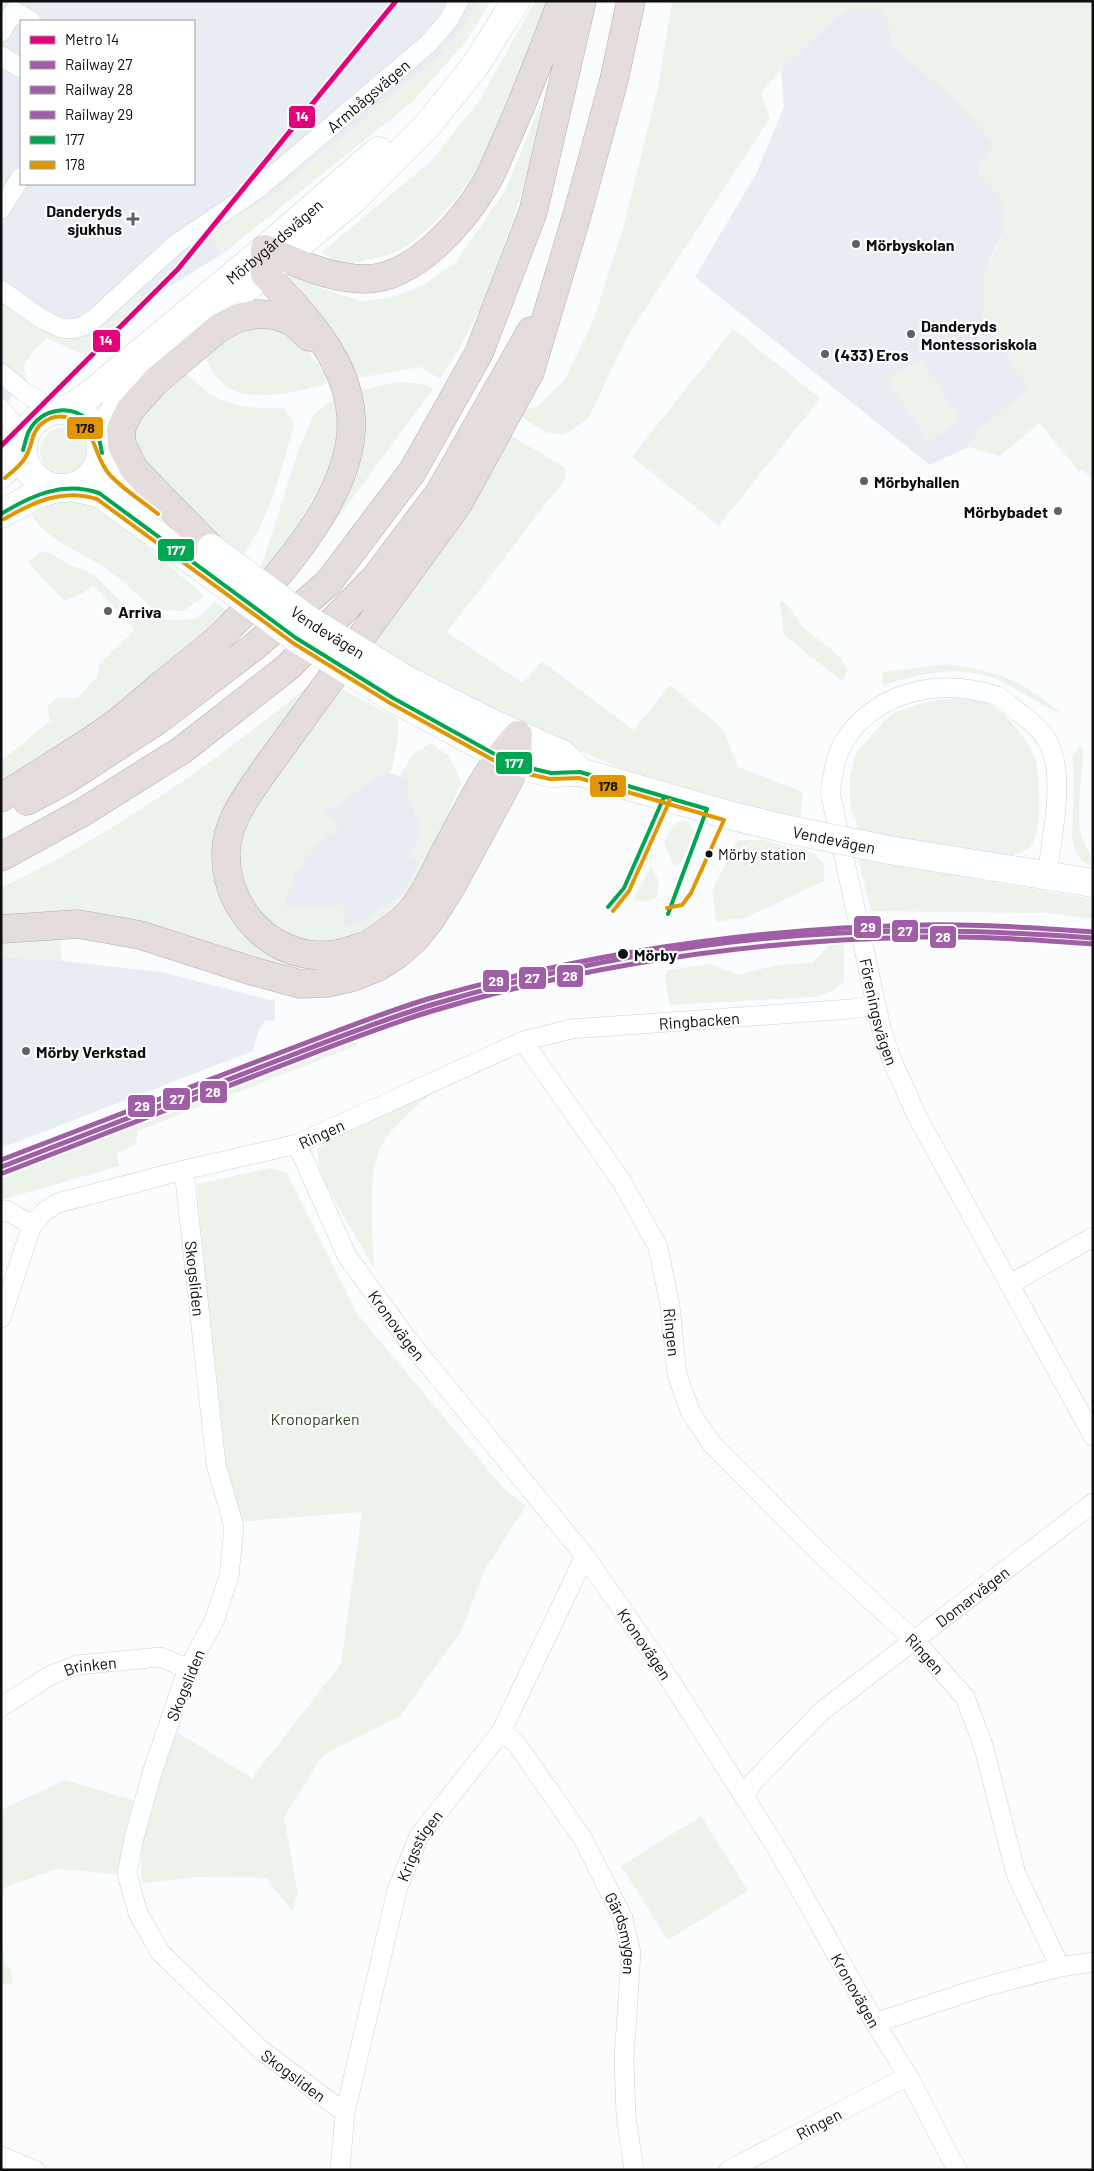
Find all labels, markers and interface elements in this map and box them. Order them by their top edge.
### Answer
legend [20,20,195,185]
text: Metro 14 [65,30,119,48]
text: Railway 27 [65,55,132,73]
street label: Armbågsvägen [322,55,413,136]
text: Railway 28 [65,80,133,98]
text: Railway 29 [65,105,133,123]
line badge: 14 [288,105,316,129]
text: 14 [295,107,309,124]
text: 177 [65,130,84,148]
text: 178 [65,155,85,173]
street label: Mörbygårdsvägen [221,194,326,288]
place label: Danderyds sjukhus [46,201,122,238]
marker: Danderyds sjukhus [126,212,140,226]
place label: Mörbyskolan [866,235,954,254]
marker: Mörbyskolan [850,238,862,250]
place label: Danderyds Montessoriskola [921,316,1037,353]
marker: Danderyds Montessoriskola [905,328,917,340]
line badge: 14 [92,329,121,353]
text: 14 [99,331,113,348]
place label: (433) Eros [834,345,908,364]
marker: (433) Eros [819,348,831,360]
line badge: 178 [66,416,104,440]
text: 178 [75,419,95,436]
place label: Mörbyhallen [874,472,960,491]
marker: Mörbyhallen [858,475,870,487]
place label: Mörbybadet [964,502,1048,521]
marker: Mörbybadet [1052,505,1064,517]
line badge: 177 [157,538,195,562]
text: 177 [167,541,185,558]
street label: Vendevägen [287,601,369,662]
place label: Arriva [118,602,161,621]
marker: Arriva [102,605,114,617]
line badge: 177 [495,751,533,775]
text: 177 [505,754,523,771]
line badge: 178 [589,774,627,798]
text: 178 [598,777,618,794]
street label: Vendevägen [791,821,877,857]
place label: Mörby station [718,845,806,863]
marker: Mörby station [704,849,714,859]
line badge: 29 [853,915,882,939]
text: 29 [860,918,876,935]
line badge: 27 [891,919,919,943]
text: 27 [898,922,912,939]
line badge: 28 [929,925,957,949]
text: 28 [935,928,951,945]
place label: Mörby [634,945,677,964]
marker: Mörby [616,947,630,961]
street label: Föreningsvägen [857,956,902,1068]
line badge: 28 [556,964,584,988]
line badge: 27 [518,966,547,990]
text: 28 [562,967,578,984]
line badge: 29 [482,969,510,993]
text: 27 [525,969,539,986]
text: 29 [488,972,504,989]
street label: Ringbacken [658,1007,740,1032]
place label: Mörby Verkstad [36,1042,146,1061]
marker: Mörby Verkstad [20,1045,32,1057]
line badge: 28 [199,1080,228,1104]
text: 28 [205,1083,221,1100]
line badge: 27 [162,1087,191,1111]
text: 27 [170,1090,184,1107]
line badge: 29 [127,1094,156,1118]
text: 29 [134,1097,150,1114]
street label: Ringen [295,1114,347,1152]
street label: Skogsliden [182,1240,209,1317]
street label: Kronovägen [365,1286,430,1364]
street label: Ringen [661,1307,685,1357]
park label: Kronoparken [270,1409,360,1428]
street label: Domarvägen [931,1562,1012,1630]
street label: Kronovägen [614,1604,676,1683]
street label: Ringen [903,1628,949,1677]
street label: Skogsliden [162,1646,208,1724]
street label: Brinken [61,1652,117,1679]
street label: Krigsstigen [392,1806,446,1884]
street label: Gärdsmygen [602,1889,641,1975]
street label: Kronovägen [828,1949,885,2031]
street label: Skogsliden [258,2044,330,2105]
street label: Ringen [793,2103,844,2143]

